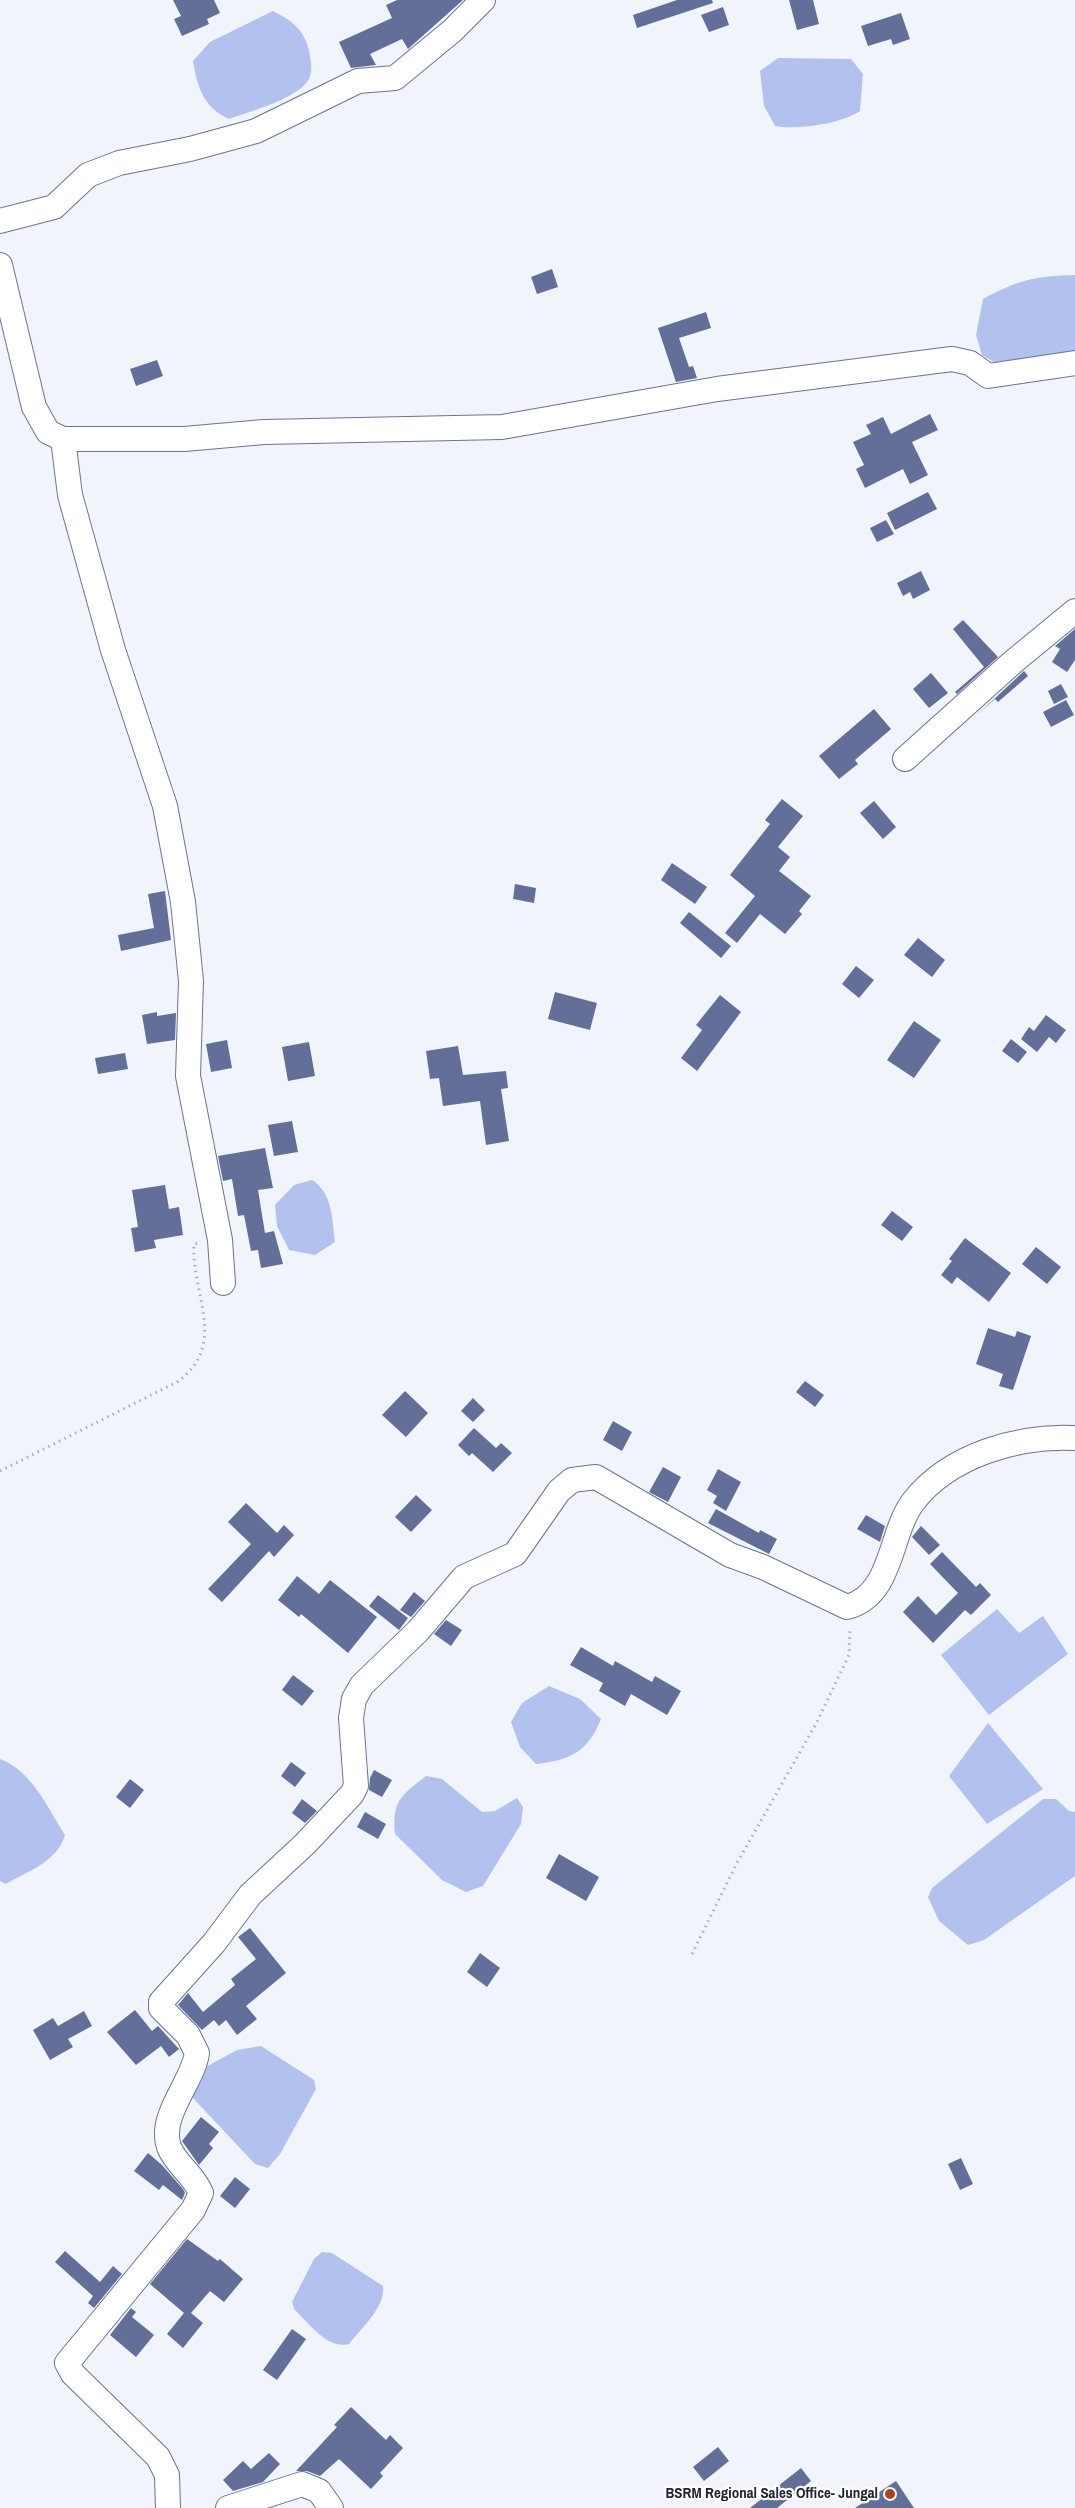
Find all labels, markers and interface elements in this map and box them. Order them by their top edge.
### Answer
place label: BSRM Regional Sales Office- Jungal [665,2485,878,2503]
marker: BSRM Regional Sales Office- Jungal [883,2487,897,2501]

